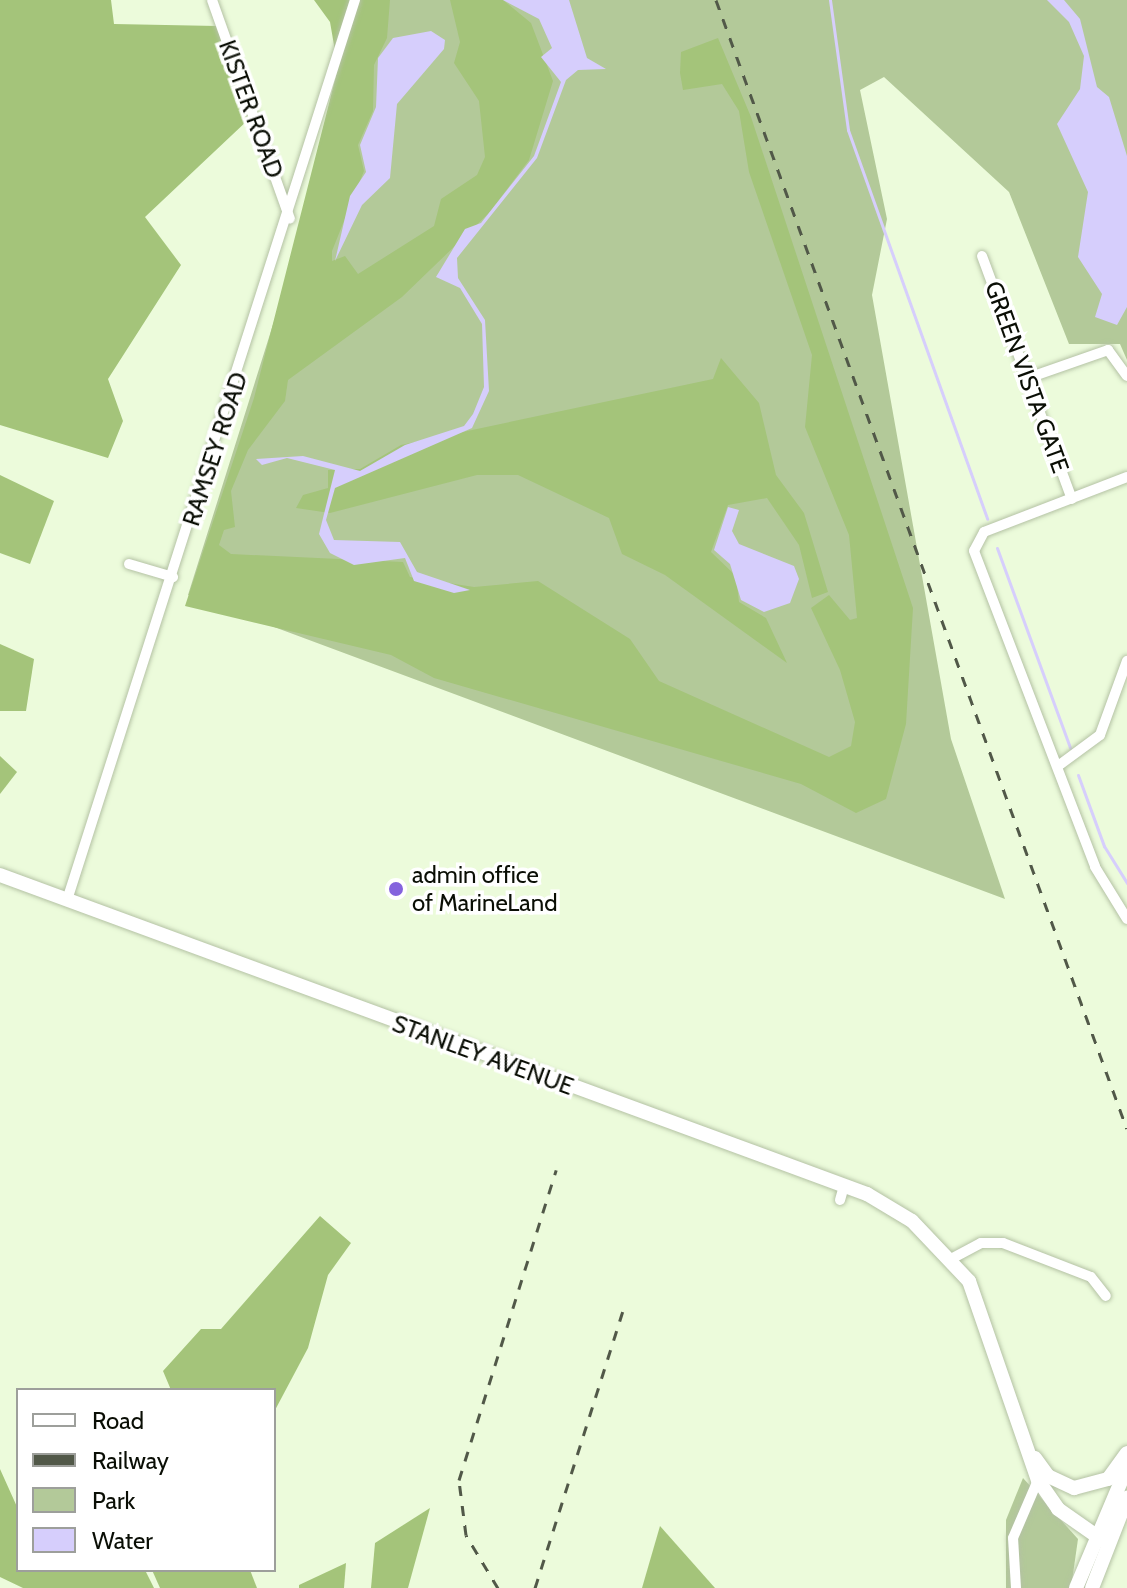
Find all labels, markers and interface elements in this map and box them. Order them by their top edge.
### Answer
street label: KISTER ROAD [213,36,289,182]
street label: GREEN VISTA GATE [979,277,1075,477]
street label: RAMSEY ROAD [177,368,253,530]
place label: admin office of MarineLand [412,861,558,917]
marker: admin office of MarineLand [387,880,405,898]
street label: STANLEY AVENUE [389,1009,577,1101]
legend [16,1388,276,1572]
text: Road [92,1406,144,1435]
text: Railway [92,1446,169,1475]
text: Park [92,1486,135,1515]
text: Water [92,1526,153,1555]

